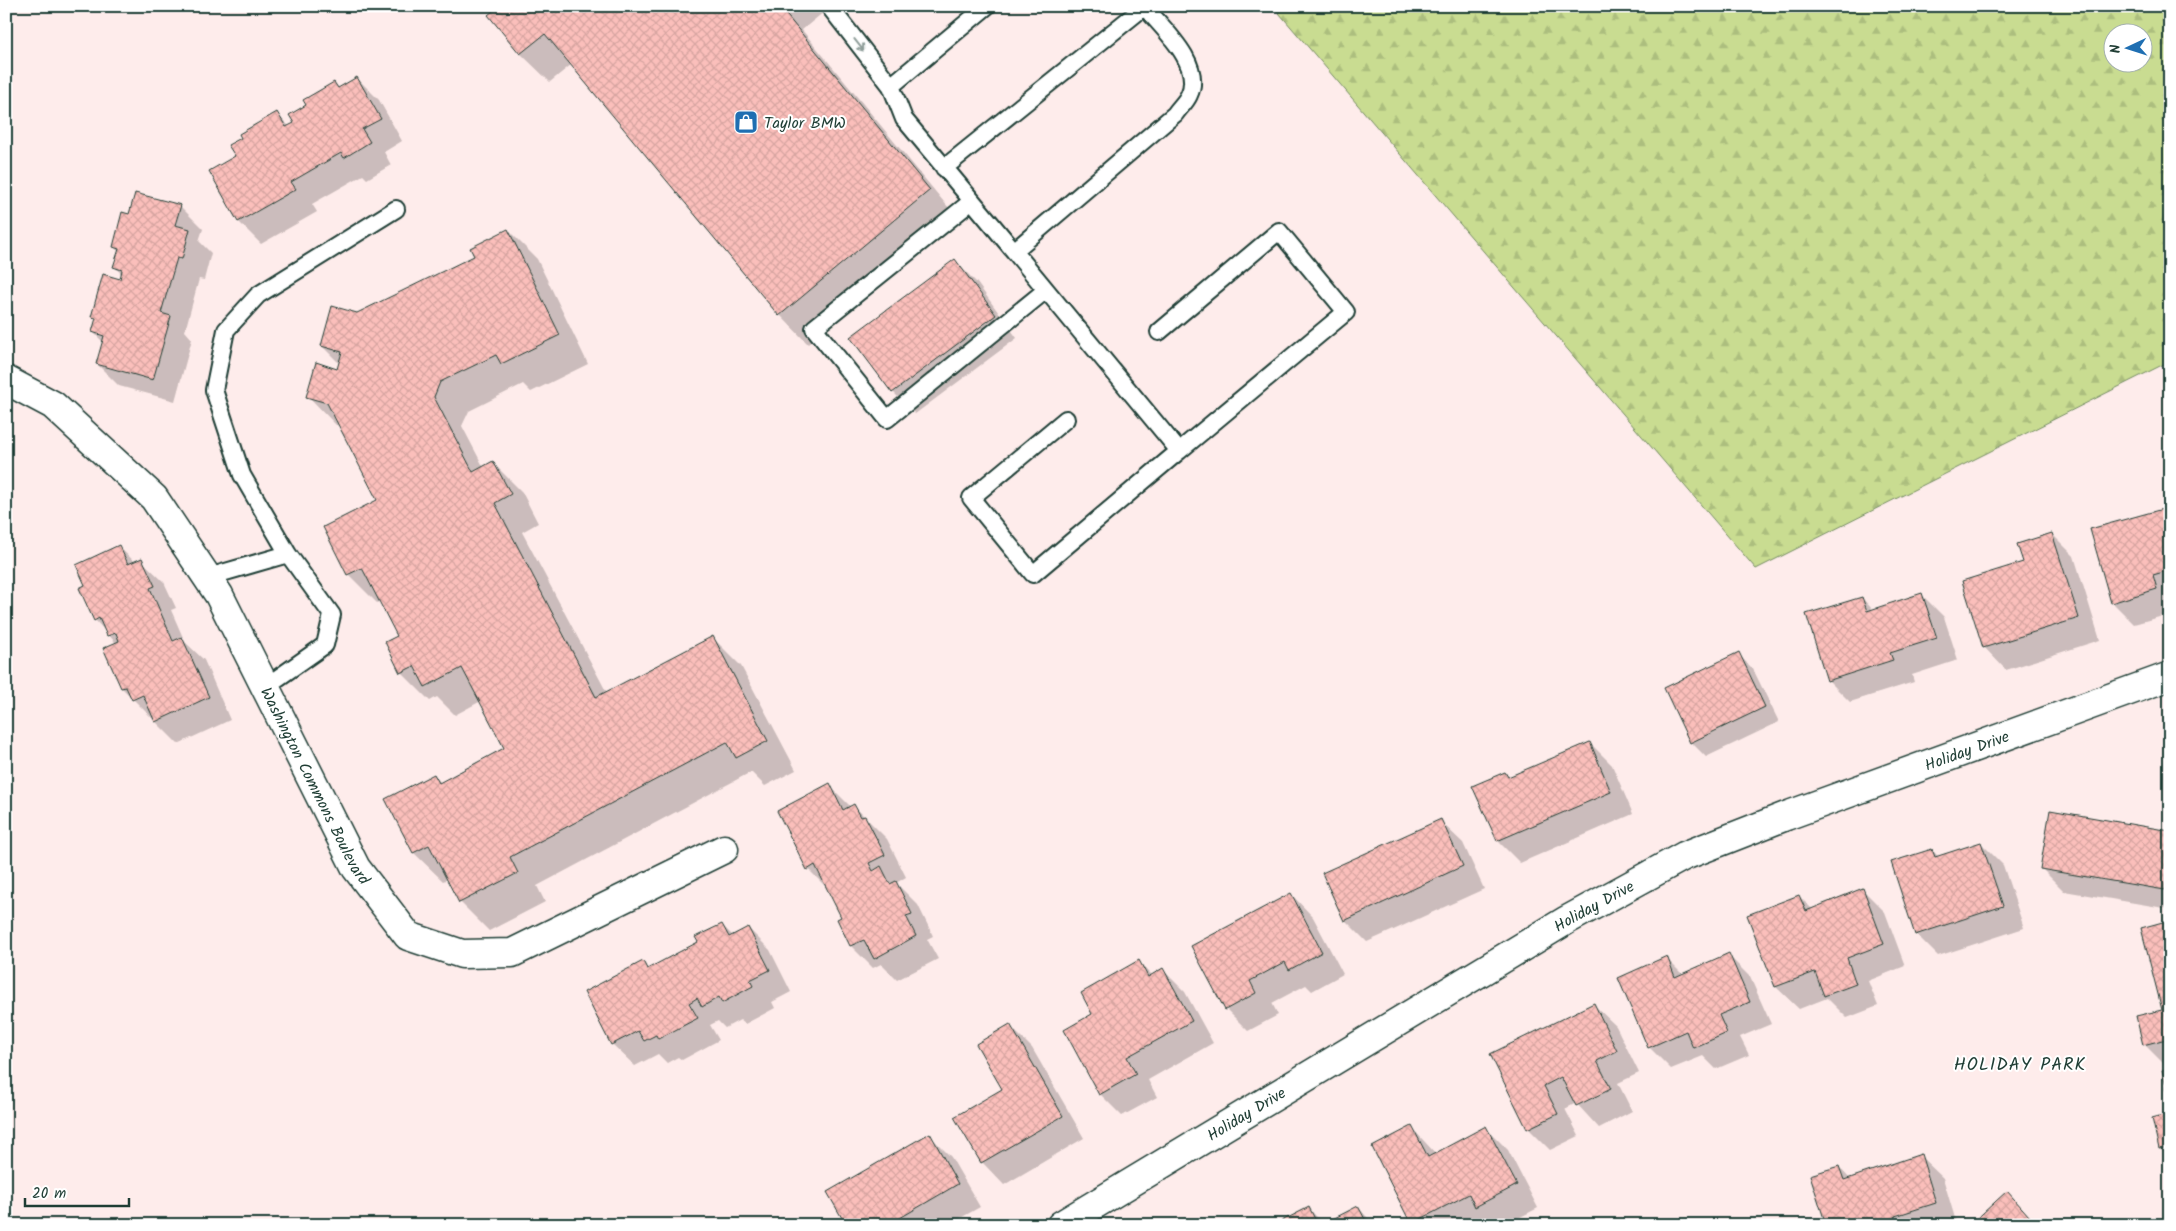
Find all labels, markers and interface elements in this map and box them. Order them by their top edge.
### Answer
north arrow [2104,22,2154,72]
one-way arrow [853,38,864,51]
text: N [2105,44,2127,54]
shop icon: Taylor BMW [733,109,759,135]
place label: Taylor BMW [764,111,846,136]
street label: Washington Commons Boulevard [253,683,376,891]
street label: Holiday Drive [1921,725,2013,778]
street label: Holiday Drive [1549,875,1639,939]
district label: HOLIDAY PARK [1954,1051,2086,1080]
street label: Holiday Drive [1202,1081,1291,1148]
scale bar [25,1176,129,1208]
text: 20 m [32,1182,66,1206]

